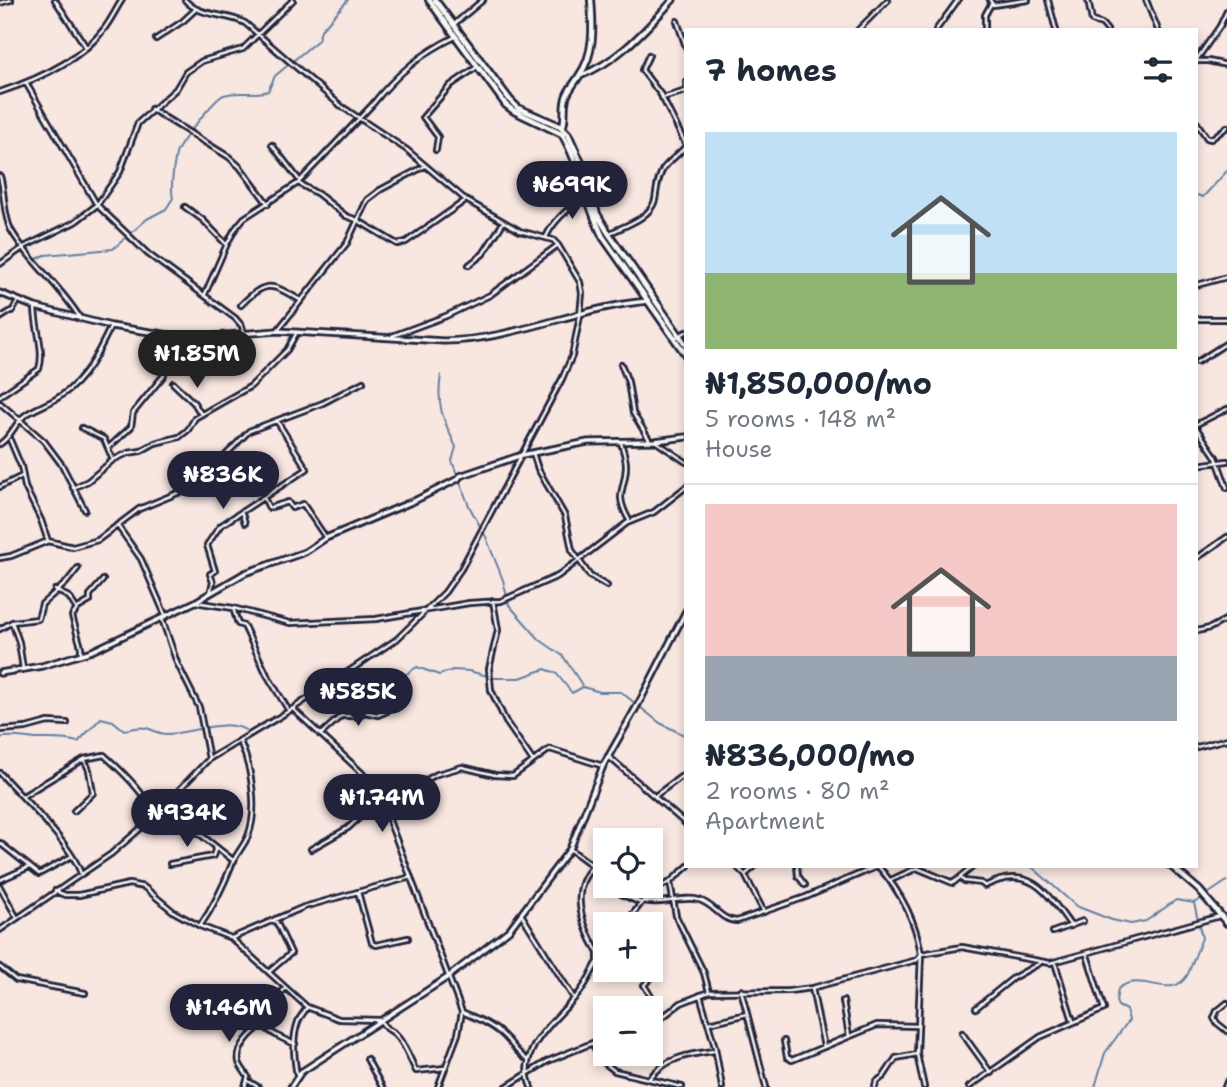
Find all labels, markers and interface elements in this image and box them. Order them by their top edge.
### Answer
text: 7 homes [705,50,837,91]
icon: filters [1139,51,1177,89]
pin: ₦699K [523,162,621,221]
text: ₦699K [533,169,611,199]
icon: home [878,177,1004,303]
pin: ₦1.85M [140,330,254,390]
text: ₦1.85M [154,338,240,368]
text: ₦1,850,000/mo [705,363,932,404]
text: 5 rooms · 148 m² [705,404,896,434]
text: House [705,434,773,464]
pin: ₦836K [174,452,272,511]
text: ₦836K [183,459,263,489]
icon: home [878,549,1004,675]
pin: ₦585K [309,668,407,728]
text: ₦585K [320,676,396,706]
text: ₦836,000/mo [705,735,915,776]
pin: ₦1.74M [325,774,439,834]
text: 2 rooms · 80 m² [705,776,890,806]
text: ₦1.74M [339,782,425,812]
pin: ₦934K [138,790,236,849]
text: ₦934K [147,797,227,827]
text: Apartment [705,806,825,836]
map controls [593,828,663,1066]
button: locate [593,828,663,898]
button: + [593,912,663,982]
pin: ₦1.46M [172,984,286,1044]
text: ₦1.46M [186,992,272,1022]
button: − [593,996,663,1066]

